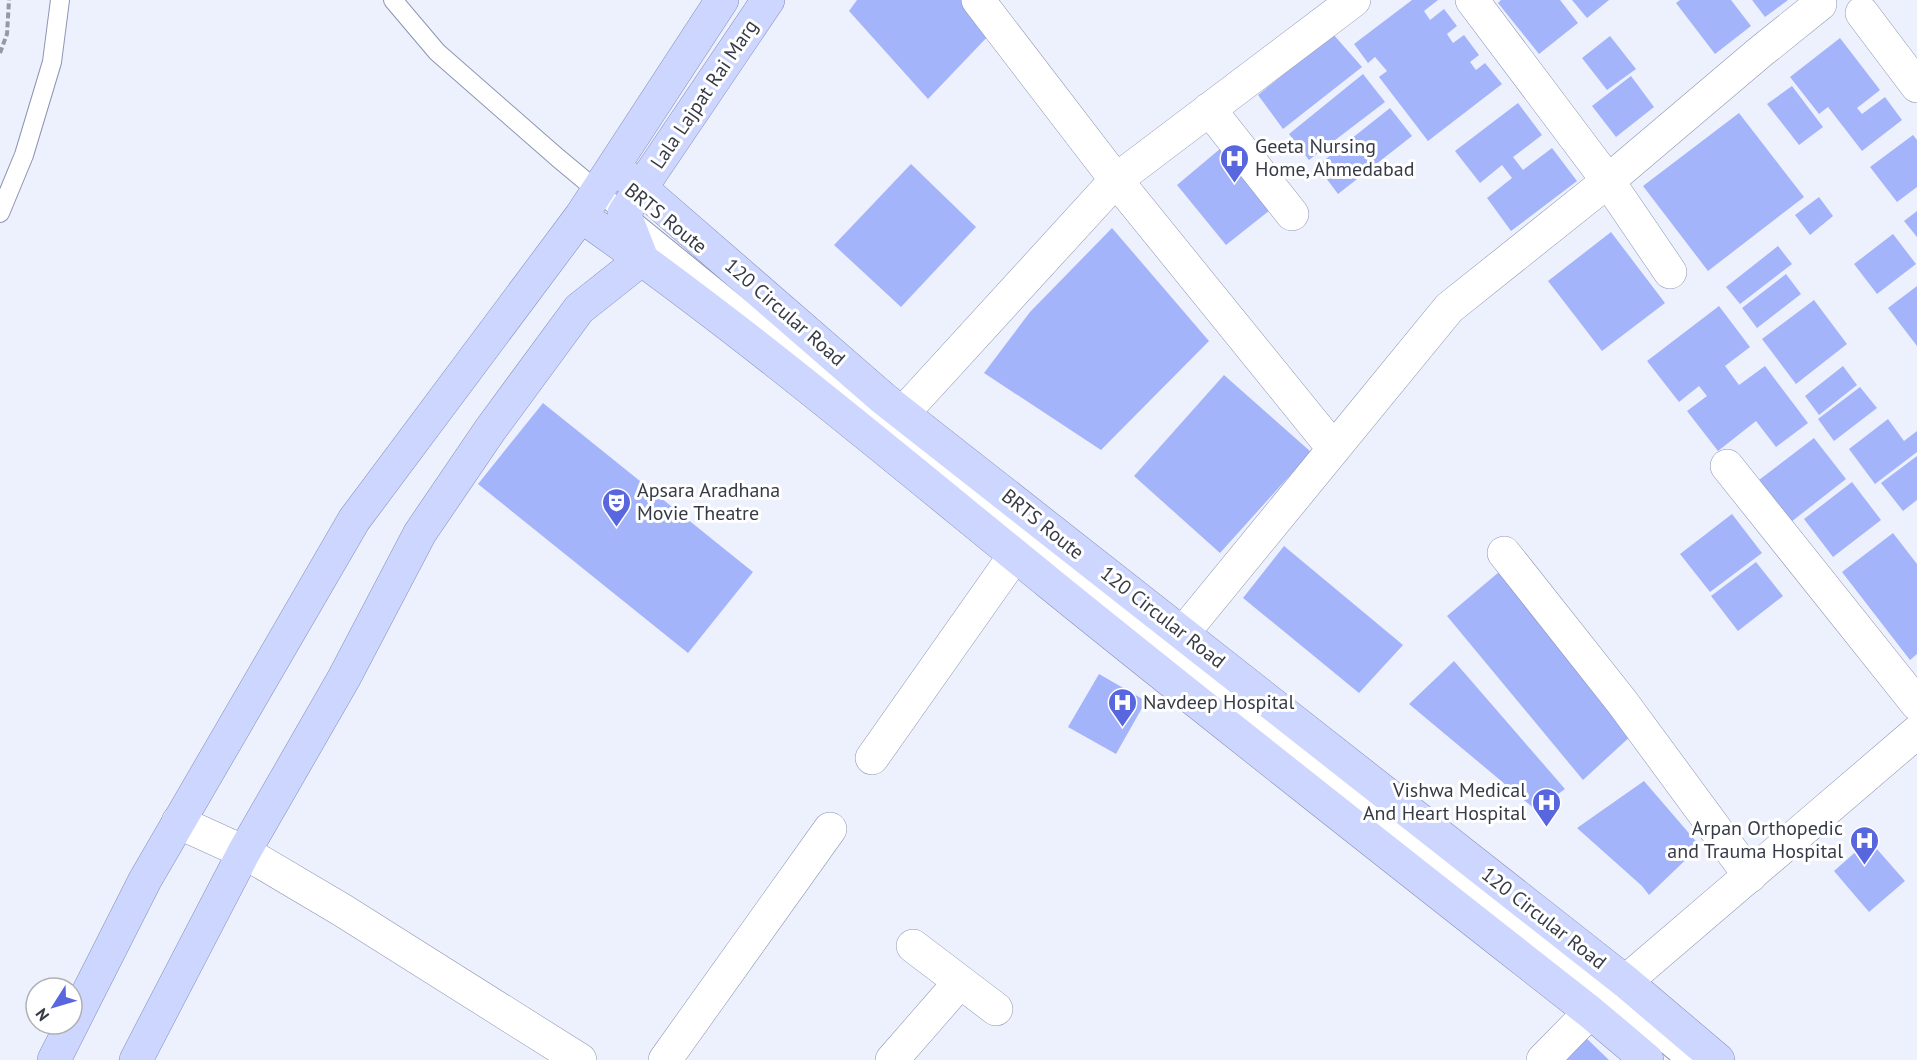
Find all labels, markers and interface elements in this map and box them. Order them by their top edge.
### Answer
street label: Lala Lajpat Rai Marg [644,14,764,174]
place label: Geeta Nursing Home, Ahmedabad [1255,133,1414,182]
hospital icon: Geeta Nursing Home, Ahmedabad [1218,142,1250,184]
street label: BRTS Route [620,177,712,259]
street label: 120 Circular Road [719,252,851,372]
place label: Apsara Aradhana Movie Theatre [637,477,780,526]
street label: BRTS Route [997,483,1089,565]
theatre icon: Apsara Aradhana Movie Theatre [600,486,632,528]
street label: 120 Circular Road [1095,560,1231,674]
hospital icon: Navdeep Hospital [1106,686,1138,728]
place label: Navdeep Hospital [1143,689,1294,715]
place label: Vishwa Medical And Heart Hospital [1363,777,1526,826]
hospital icon: Vishwa Medical And Heart Hospital [1531,786,1563,828]
place label: Arpan Orthopedic and Trauma Hospital [1667,815,1843,864]
hospital icon: Arpan Orthopedic and Trauma Hospital [1848,824,1880,866]
street label: 120 Circular Road [1476,861,1612,975]
north arrow [24,976,84,1036]
text: N [31,1005,53,1025]

